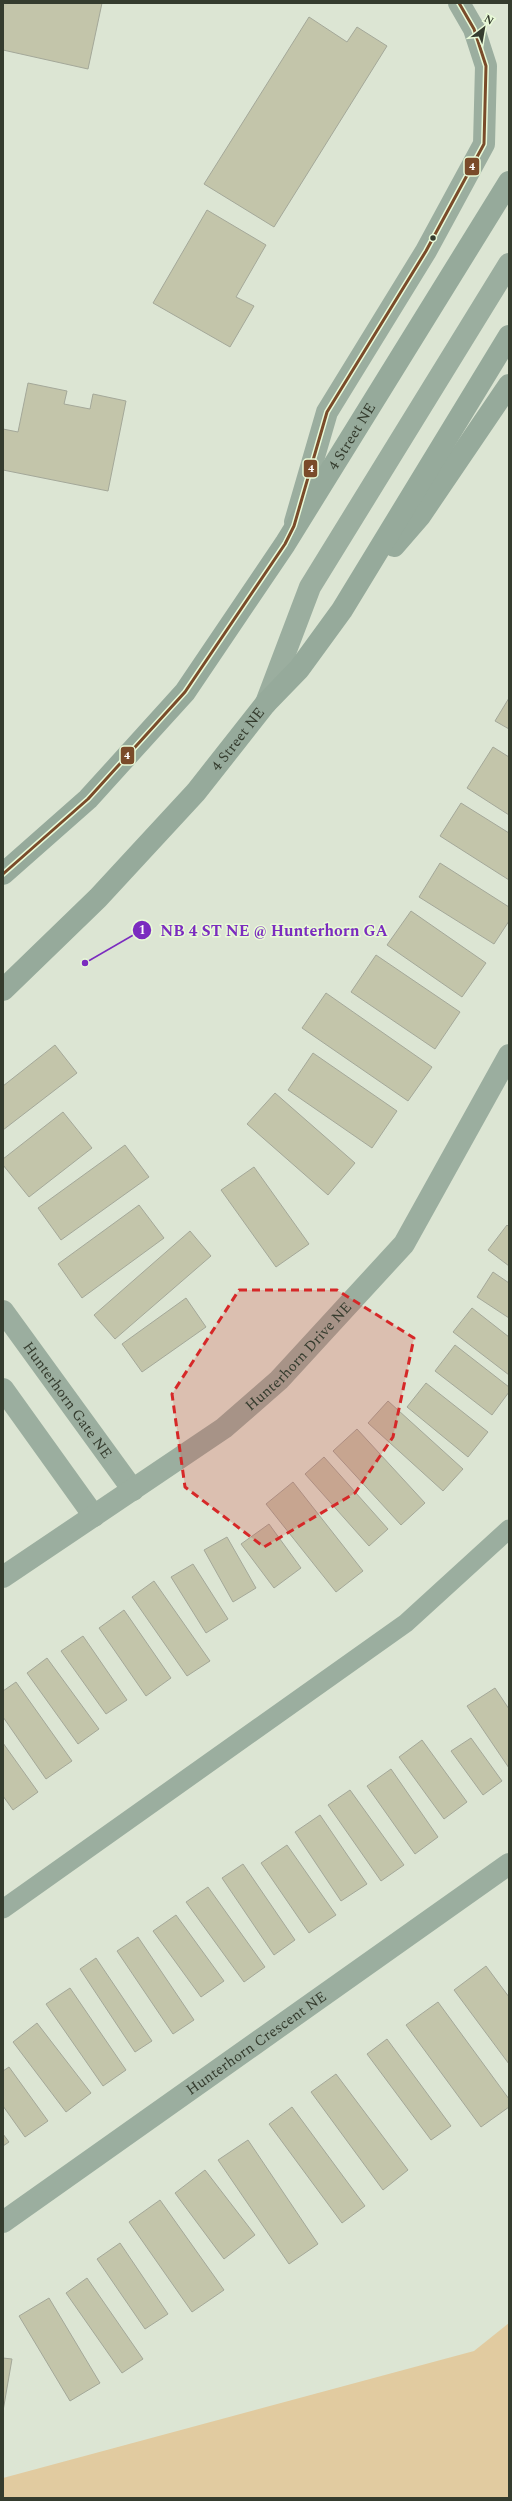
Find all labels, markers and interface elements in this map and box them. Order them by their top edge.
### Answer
north arrow [464,8,504,48]
text: N [481,10,497,29]
line badge: 4 [464,157,480,176]
text: 4 [469,158,476,175]
unlabelled marker [428,233,438,243]
street label: 4 Street NE [322,398,382,475]
line badge: 4 [303,459,318,478]
text: 4 [308,460,315,477]
street label: 4 Street NE [206,702,271,776]
line badge: 4 [120,746,135,765]
text: 4 [124,747,131,764]
callout: NB 4 ST NE @ Hunterhorn GA [132,916,396,944]
text: NB 4 ST NE @ Hunterhorn GA [160,919,388,943]
text: 1 [139,921,145,940]
street label: Hunterhorn Drive NE [240,1297,358,1417]
street label: Hunterhorn Gate NE [17,1337,118,1464]
street label: Hunterhorn Crescent NE [181,1986,331,2101]

